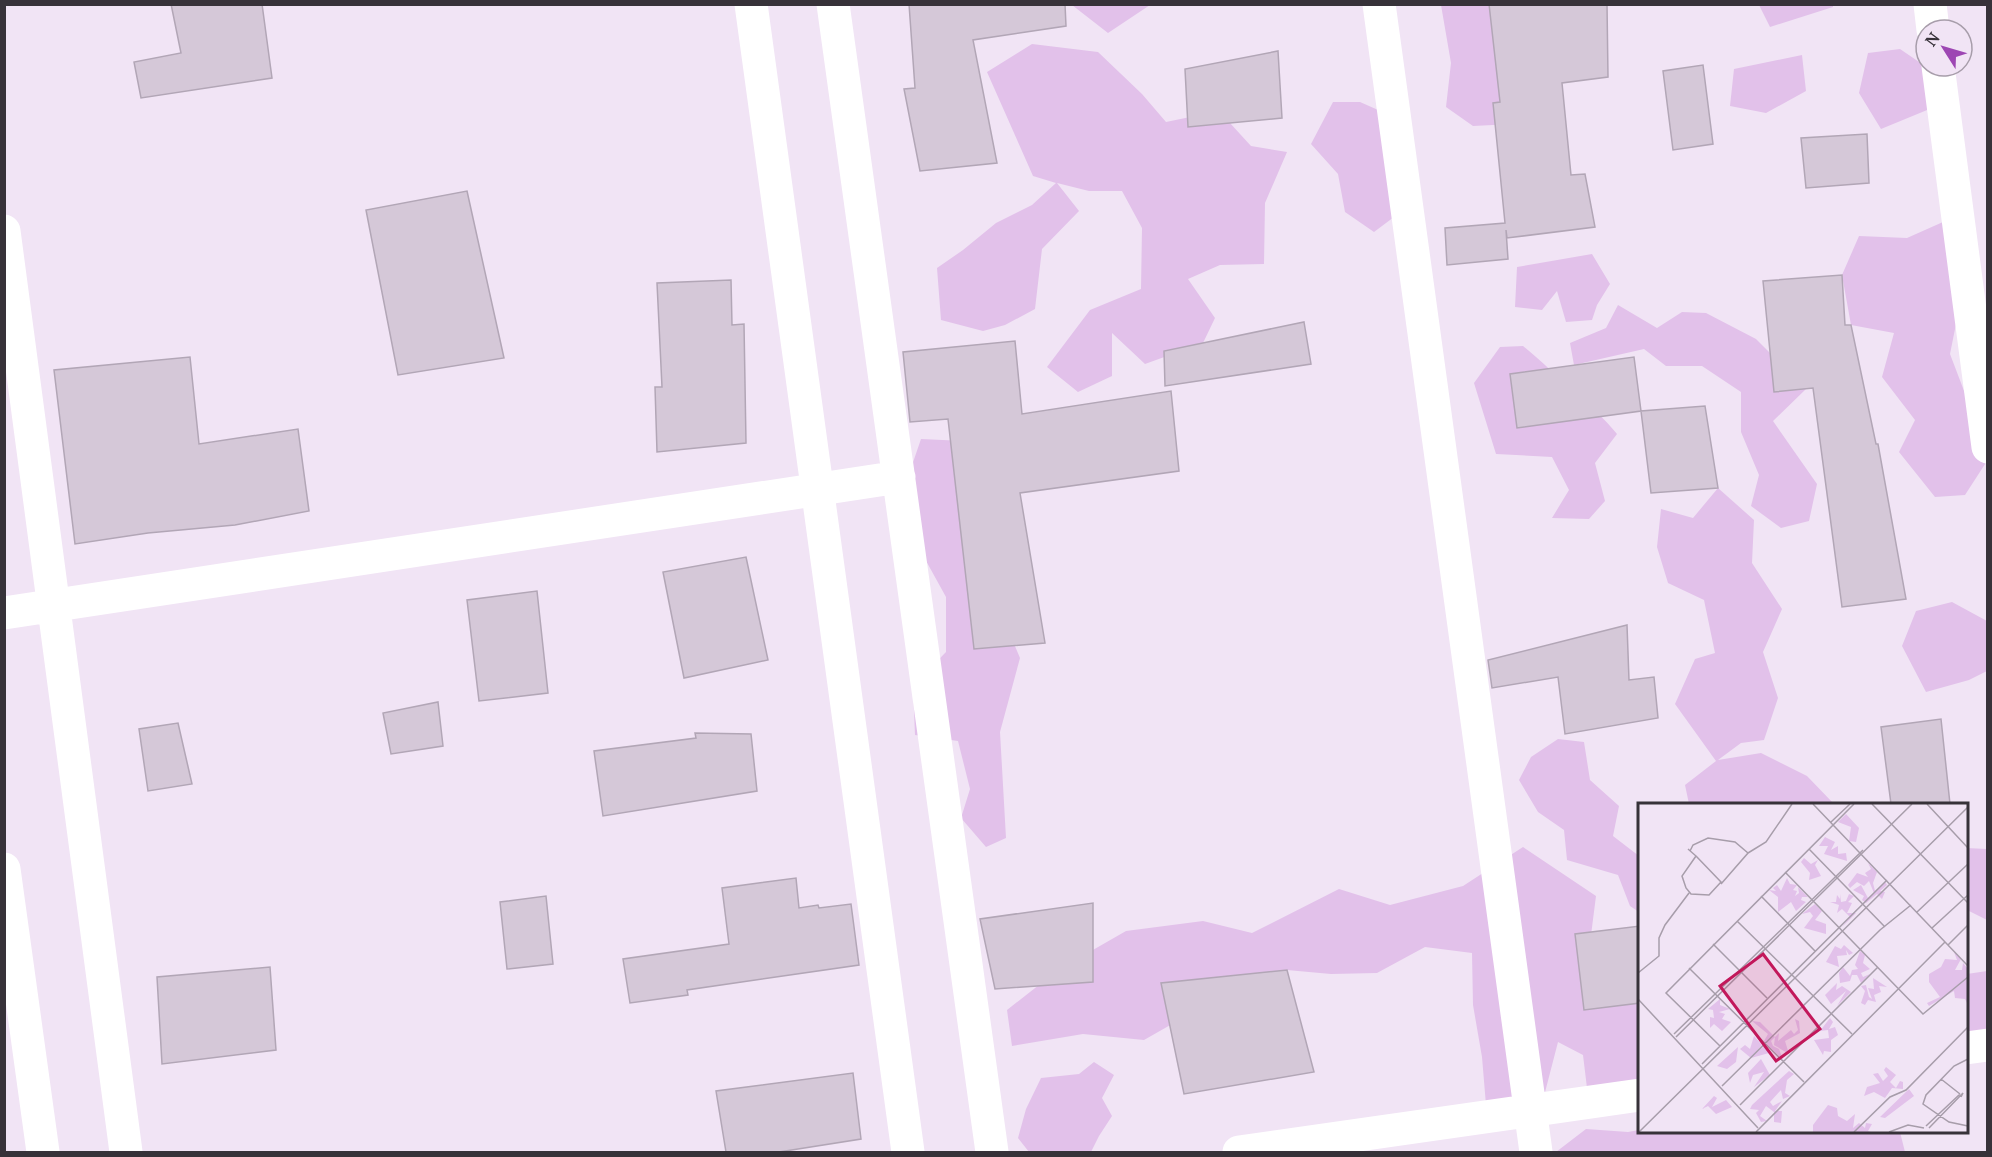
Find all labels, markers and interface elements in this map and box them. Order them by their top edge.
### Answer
north arrow [1914,18,1974,78]
text: N [1920,28,1944,50]
inset map [1638,803,1968,1133]

